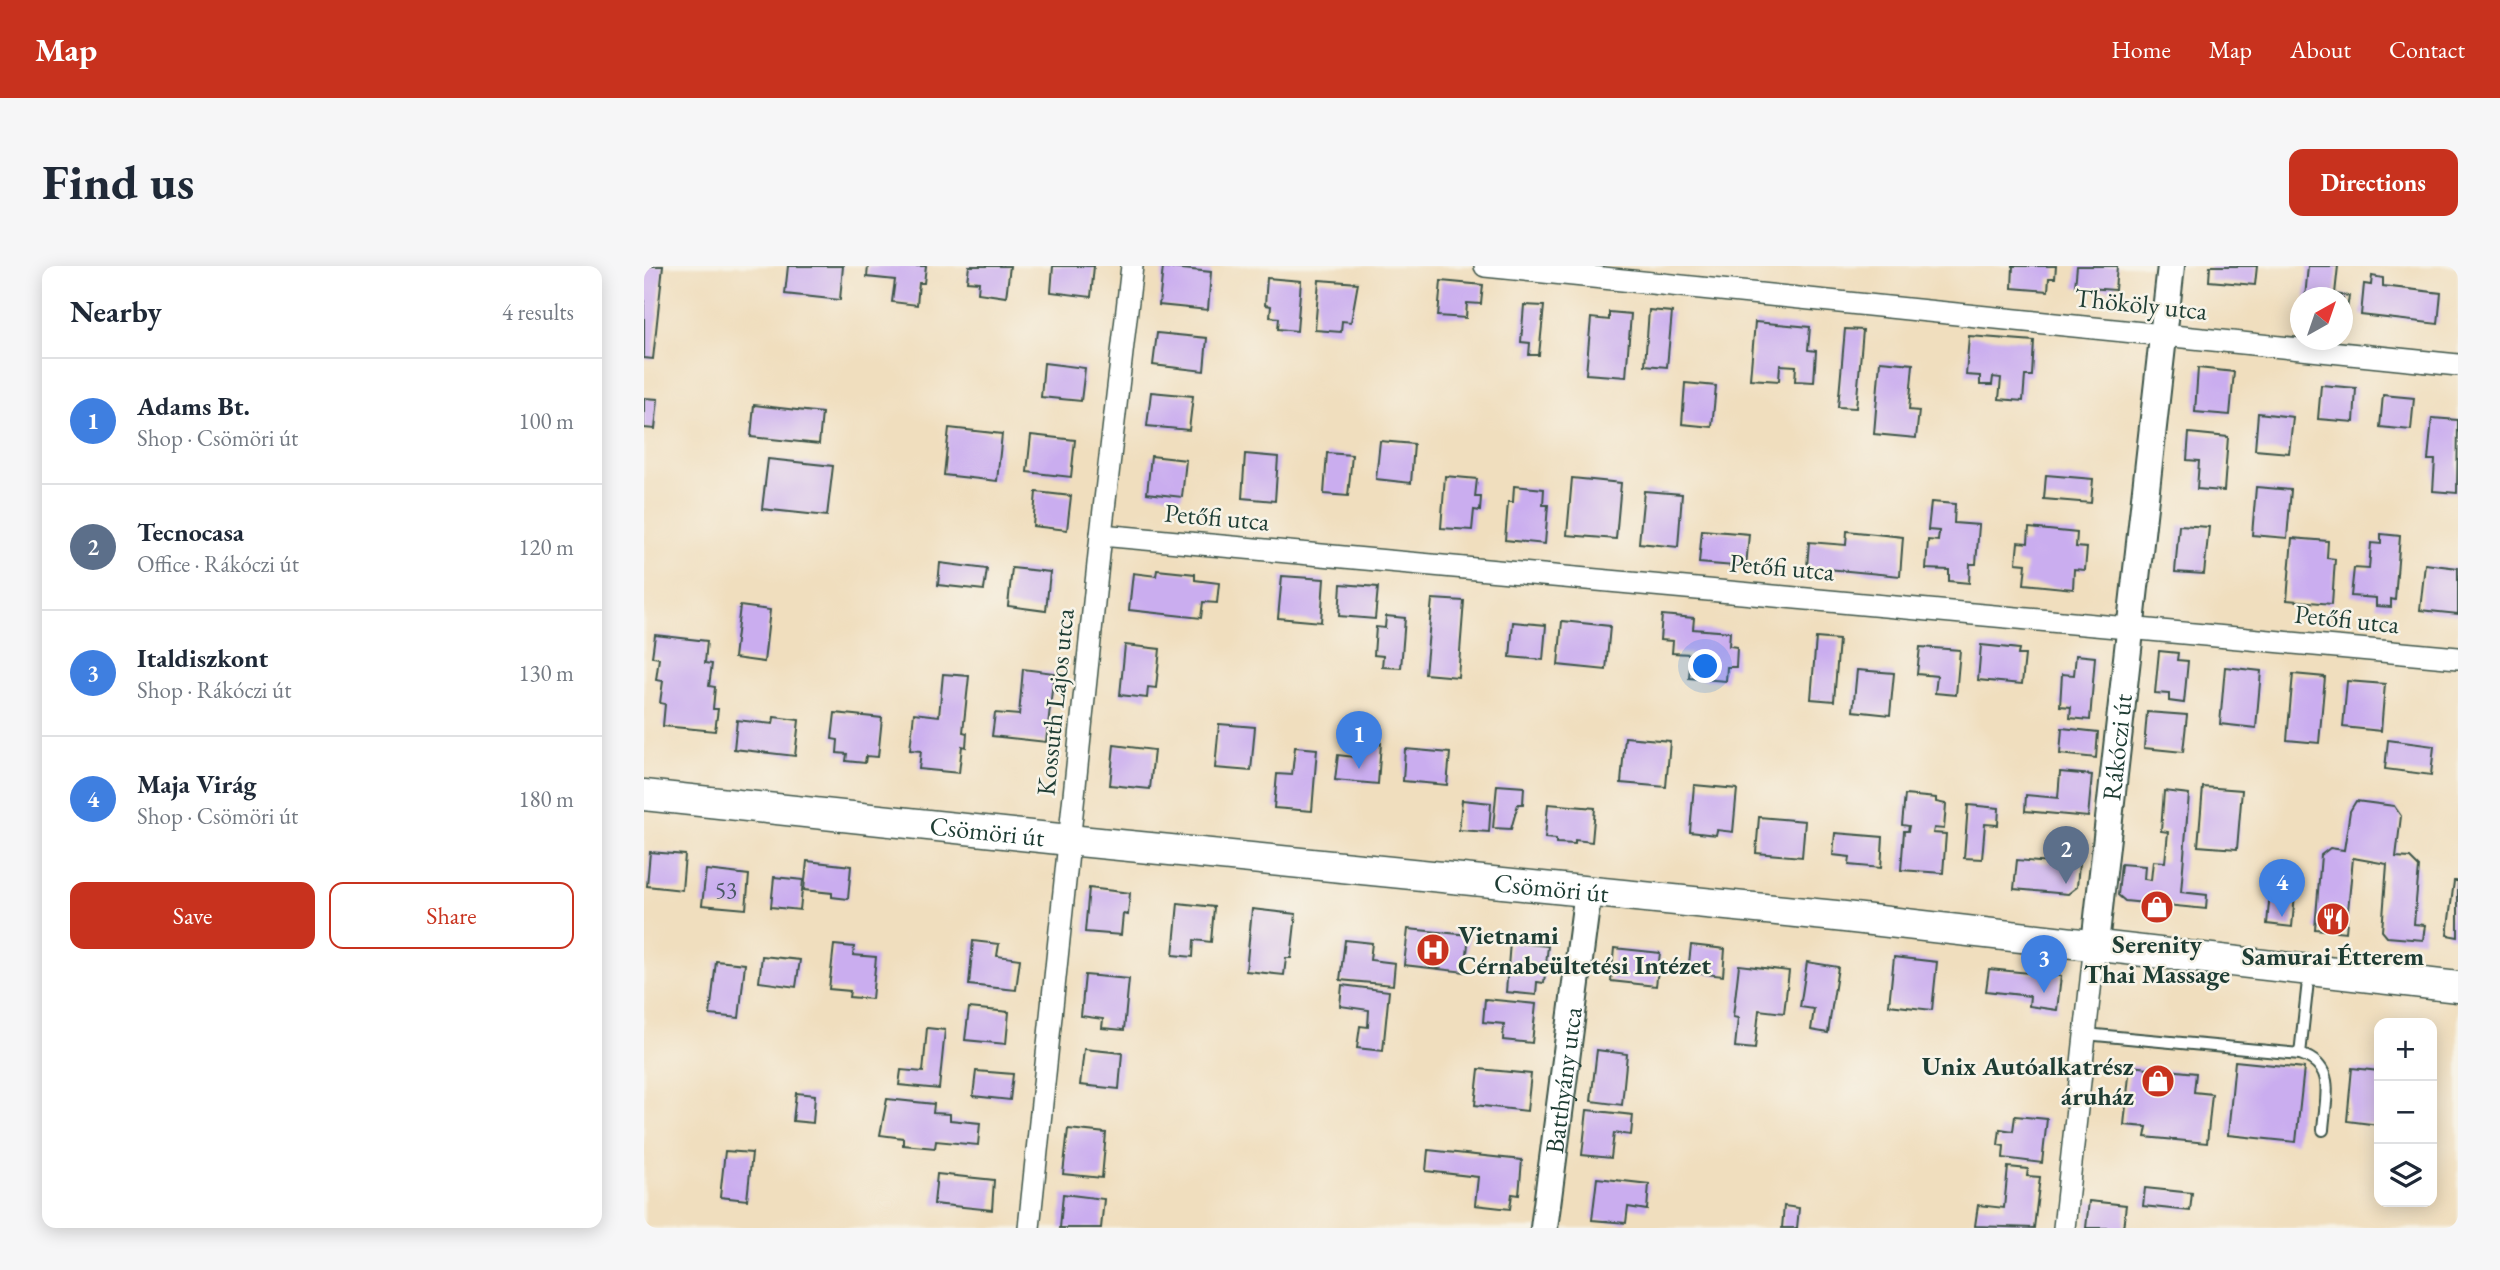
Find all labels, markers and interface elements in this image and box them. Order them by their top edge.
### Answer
text: Map [35,28,97,71]
text: Home [2111,34,2171,65]
text: Map [2209,34,2252,65]
text: About [2290,34,2351,65]
text: Contact [2389,34,2465,65]
button: Directions [2289,149,2458,216]
text: Find us [42,150,194,214]
street label: Thököly utca [2073,280,2210,328]
north arrow [2290,287,2353,350]
text: Nearby [70,292,162,331]
text: 4 results [502,297,574,327]
text: Adams Bt. [137,389,250,423]
text: 1 [87,406,99,436]
text: 100 m [518,406,574,436]
text: Shop · Csömöri út [137,423,298,453]
street label: Petőfi utca [1163,495,1272,539]
text: Tecnocasa [137,515,244,549]
text: 2 [87,532,99,562]
text: 120 m [518,532,574,562]
street label: Petőfi utca [1728,545,1837,589]
text: Office · Rákóczi út [137,549,299,579]
street label: Petőfi utca [2293,597,2402,641]
street label: Kossuth Lajos utca [1028,606,1082,797]
text: Italdiszkont [137,641,268,675]
your location [1688,649,1722,683]
text: 3 [87,658,99,688]
text: 130 m [518,658,574,688]
text: Shop · Rákóczi út [137,675,291,705]
street label: Rákóczi út [2094,692,2140,802]
pin: 1 [1336,711,1382,769]
text: Maja Virág [137,767,257,801]
text: 4 [87,784,99,814]
text: 180 m [518,784,574,814]
text: Shop · Csömöri út [137,801,298,831]
street label: Csömöri út [928,808,1046,854]
pin: 2 [2043,826,2089,884]
pin: 4 [2259,859,2305,917]
street label: Csömöri út [1492,865,1610,910]
house number: 53 [715,875,737,905]
button: Save [70,882,315,949]
button: Share [329,882,574,949]
shop icon: Serenity Thai Massage [2138,888,2176,926]
restaurant icon: Samurai Étterem [2314,900,2352,938]
place label: Vietnami Cérnabeültetési Intézet [1458,918,1711,982]
place label: Serenity Thai Massage [2084,927,2230,991]
hospital icon: Vietnami Cérnabeültetési Intézet [1414,931,1452,969]
pin: 3 [2021,935,2067,993]
place label: Samurai Étterem [2242,939,2424,973]
street label: Batthyány utca [1537,1004,1590,1156]
map controls [2374,1018,2437,1207]
button: + [2374,1018,2437,1081]
place label: Unix Autóalkatrész áruház [1922,1049,2134,1113]
shop icon: Unix Autóalkatrész áruház [2139,1062,2177,1100]
button: − [2374,1081,2437,1144]
button: layers [2374,1144,2437,1207]

